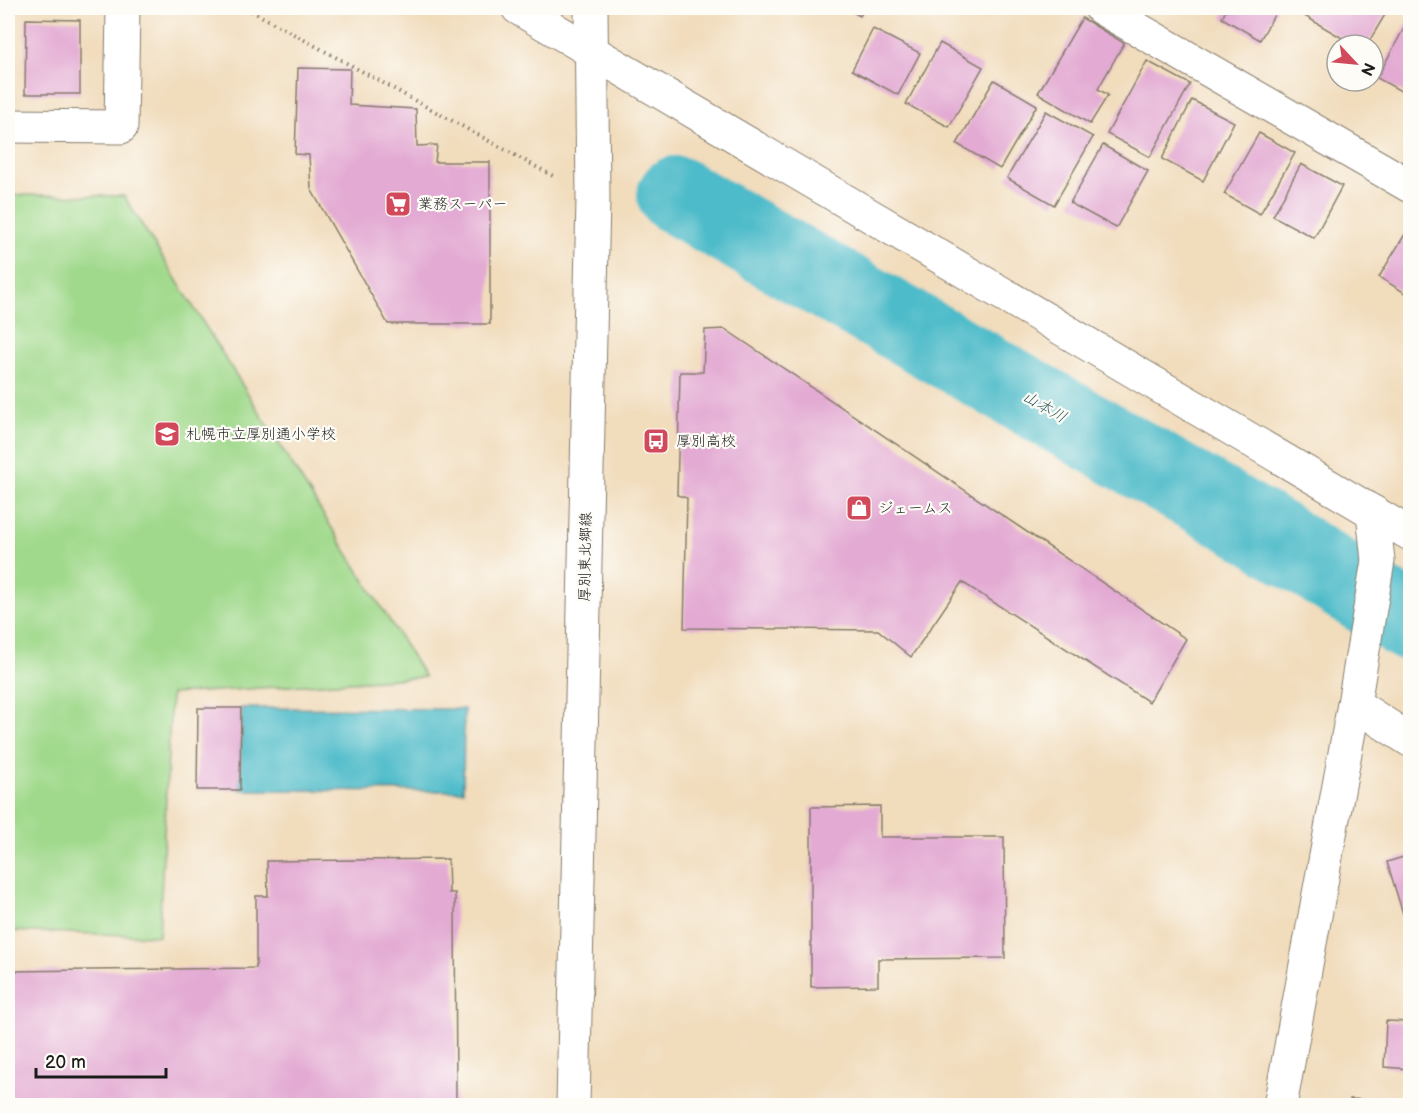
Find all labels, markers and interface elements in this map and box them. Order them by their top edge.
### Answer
north arrow [1325,33,1385,93]
text: N [1356,59,1378,78]
supermarket icon: 業務スーパー [383,189,413,219]
place label: 業務スーパー [418,195,507,214]
water label: 山本川 [1019,387,1070,428]
school or university icon: 札幌市立厚別通小学校 [152,419,182,449]
place label: 札幌市立厚別通小学校 [186,425,336,444]
bus stop icon: 厚別高校 [641,426,671,456]
place label: 厚別高校 [676,432,736,451]
shop icon: ジェームス [844,493,874,523]
place label: ジェームス [878,499,952,518]
street label: 厚別東北郷線 [575,512,596,602]
scale bar [36,1041,166,1079]
text: 20 m [45,1052,86,1073]

